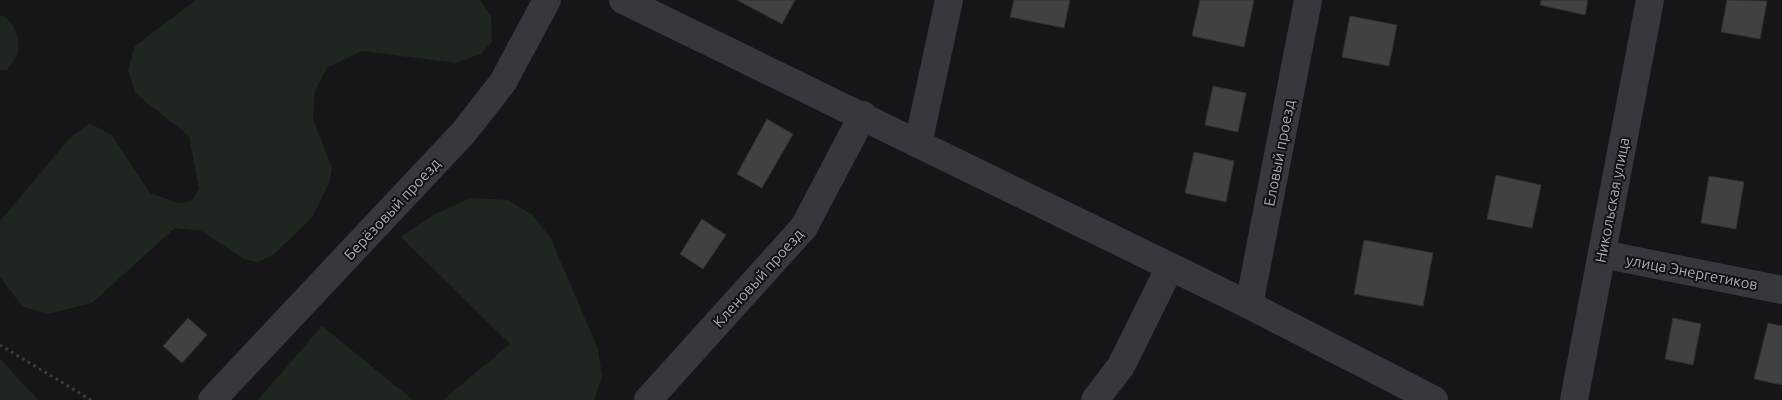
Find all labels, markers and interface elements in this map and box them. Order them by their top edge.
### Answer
street label: Еловый проезд [1260,98,1298,208]
street label: Никольская улица [1592,136,1632,264]
street label: Берёзовый проезд [341,155,444,263]
street label: Кленовый проезд [709,225,807,331]
street label: улица Энергетиков [1625,251,1759,293]

